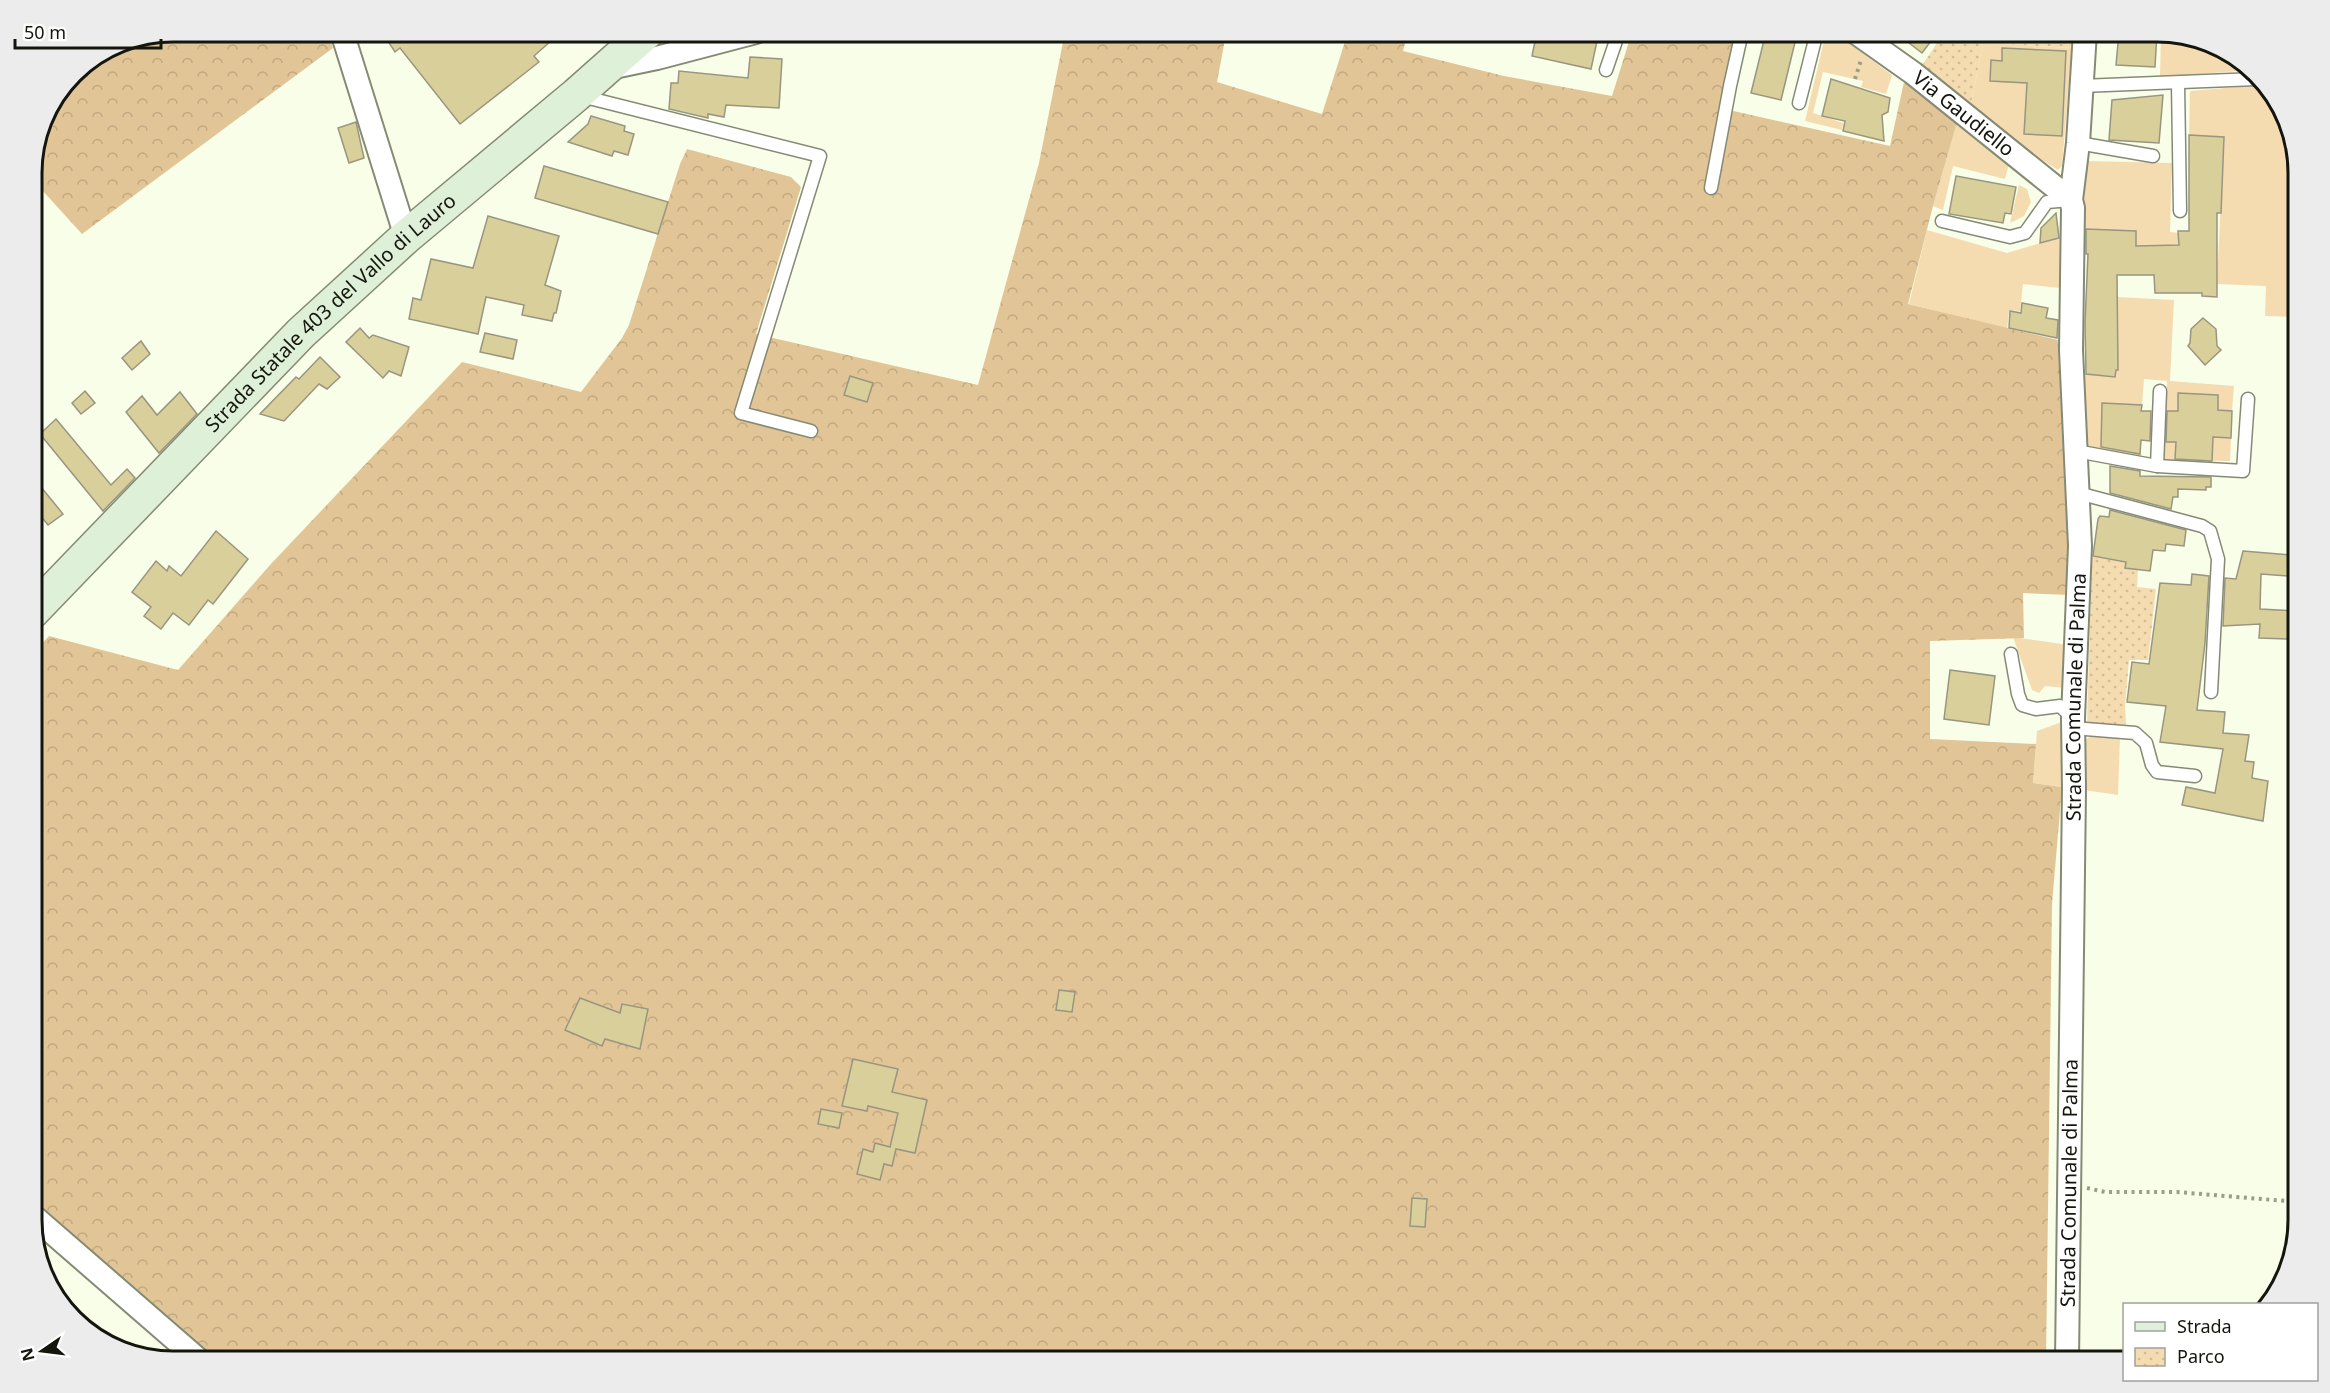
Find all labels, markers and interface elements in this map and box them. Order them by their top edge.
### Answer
scale bar [15,12,160,50]
text: 50 m [24,20,66,44]
street label: Via Gaudiello [1908,64,2020,162]
street label: Strada Statale 403 del Vallo di Lauro [199,187,461,438]
street label: Strada Comunale di Palma [2059,572,2092,821]
street label: Strada Comunale di Palma [2054,1059,2084,1307]
legend [2123,1303,2318,1381]
text: Strada [2177,1314,2232,1338]
north arrow [12,1321,72,1381]
text: Parco [2177,1344,2225,1368]
text: N [15,1346,40,1364]

